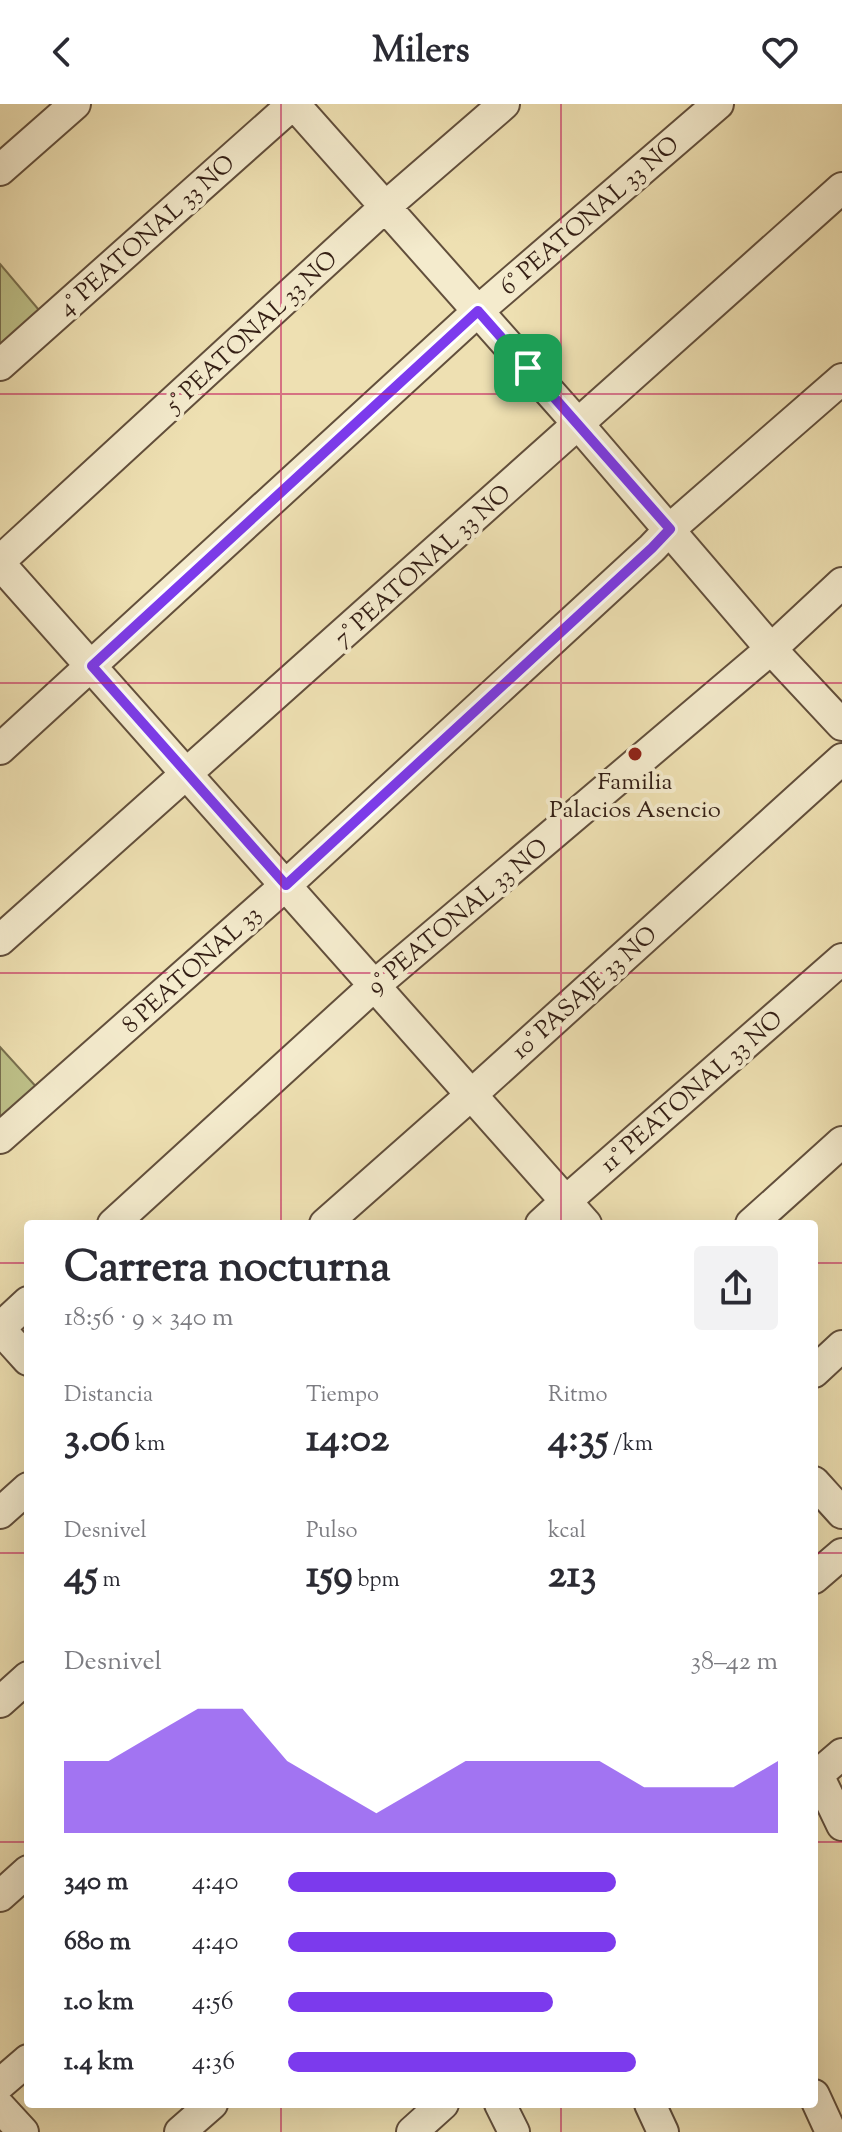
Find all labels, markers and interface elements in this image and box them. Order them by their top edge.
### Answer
text: Milers [372,26,470,78]
icon: back [40,30,84,74]
icon: heart [758,30,802,74]
street label: 6° PEATONAL 33 NO [493,129,687,304]
street label: 4° PEATONAL 33 NO [51,148,243,325]
street label: 5° PEATONAL 33 NO [157,244,346,423]
pin [494,334,562,402]
icon: arrive [506,346,550,390]
street label: 7° PEATONAL 33 NO [327,478,519,655]
marker: Familia Palacios Asencio [626,745,644,763]
place label: Familia Palacios Asencio [549,766,721,828]
street label: 9° PEATONAL 33 NO [360,832,556,1003]
street label: 8 PEATONAL 33 [115,899,269,1042]
street label: 10° PASAJE 33 NO [505,919,666,1068]
street label: 11° PEATONAL 33 NO [594,1004,791,1181]
text: Carrera nocturna [64,1238,391,1301]
button: share [694,1246,778,1330]
text: 18:56 · 9 × 340 m [64,1300,234,1337]
text: Distancia [64,1380,153,1412]
text: Tiempo [306,1380,379,1412]
text: Ritmo [548,1380,607,1412]
text: 3.06 [64,1412,130,1469]
text: 14:02 [306,1412,389,1469]
text: 4:35 [548,1412,608,1469]
text: km [130,1429,165,1461]
text: /km [608,1429,653,1461]
text: Desnivel [64,1516,147,1548]
text: Pulso [306,1516,358,1548]
text: kcal [548,1516,586,1548]
text: 45 [64,1548,98,1605]
text: 159 [306,1548,353,1605]
text: 213 [548,1548,596,1605]
text: m [98,1565,121,1597]
text: bpm [353,1565,400,1597]
text: Desnivel [64,1644,162,1681]
text: 38–42 m [690,1644,778,1681]
text: 340 m [64,1864,128,1901]
text: 4:40 [192,1864,239,1901]
text: 680 m [64,1924,131,1961]
text: 4:40 [192,1924,239,1961]
text: 1.0 km [64,1984,134,2021]
text: 4:56 [192,1984,234,2021]
text: 1.4 km [64,2044,134,2081]
text: 4:36 [192,2044,235,2081]

